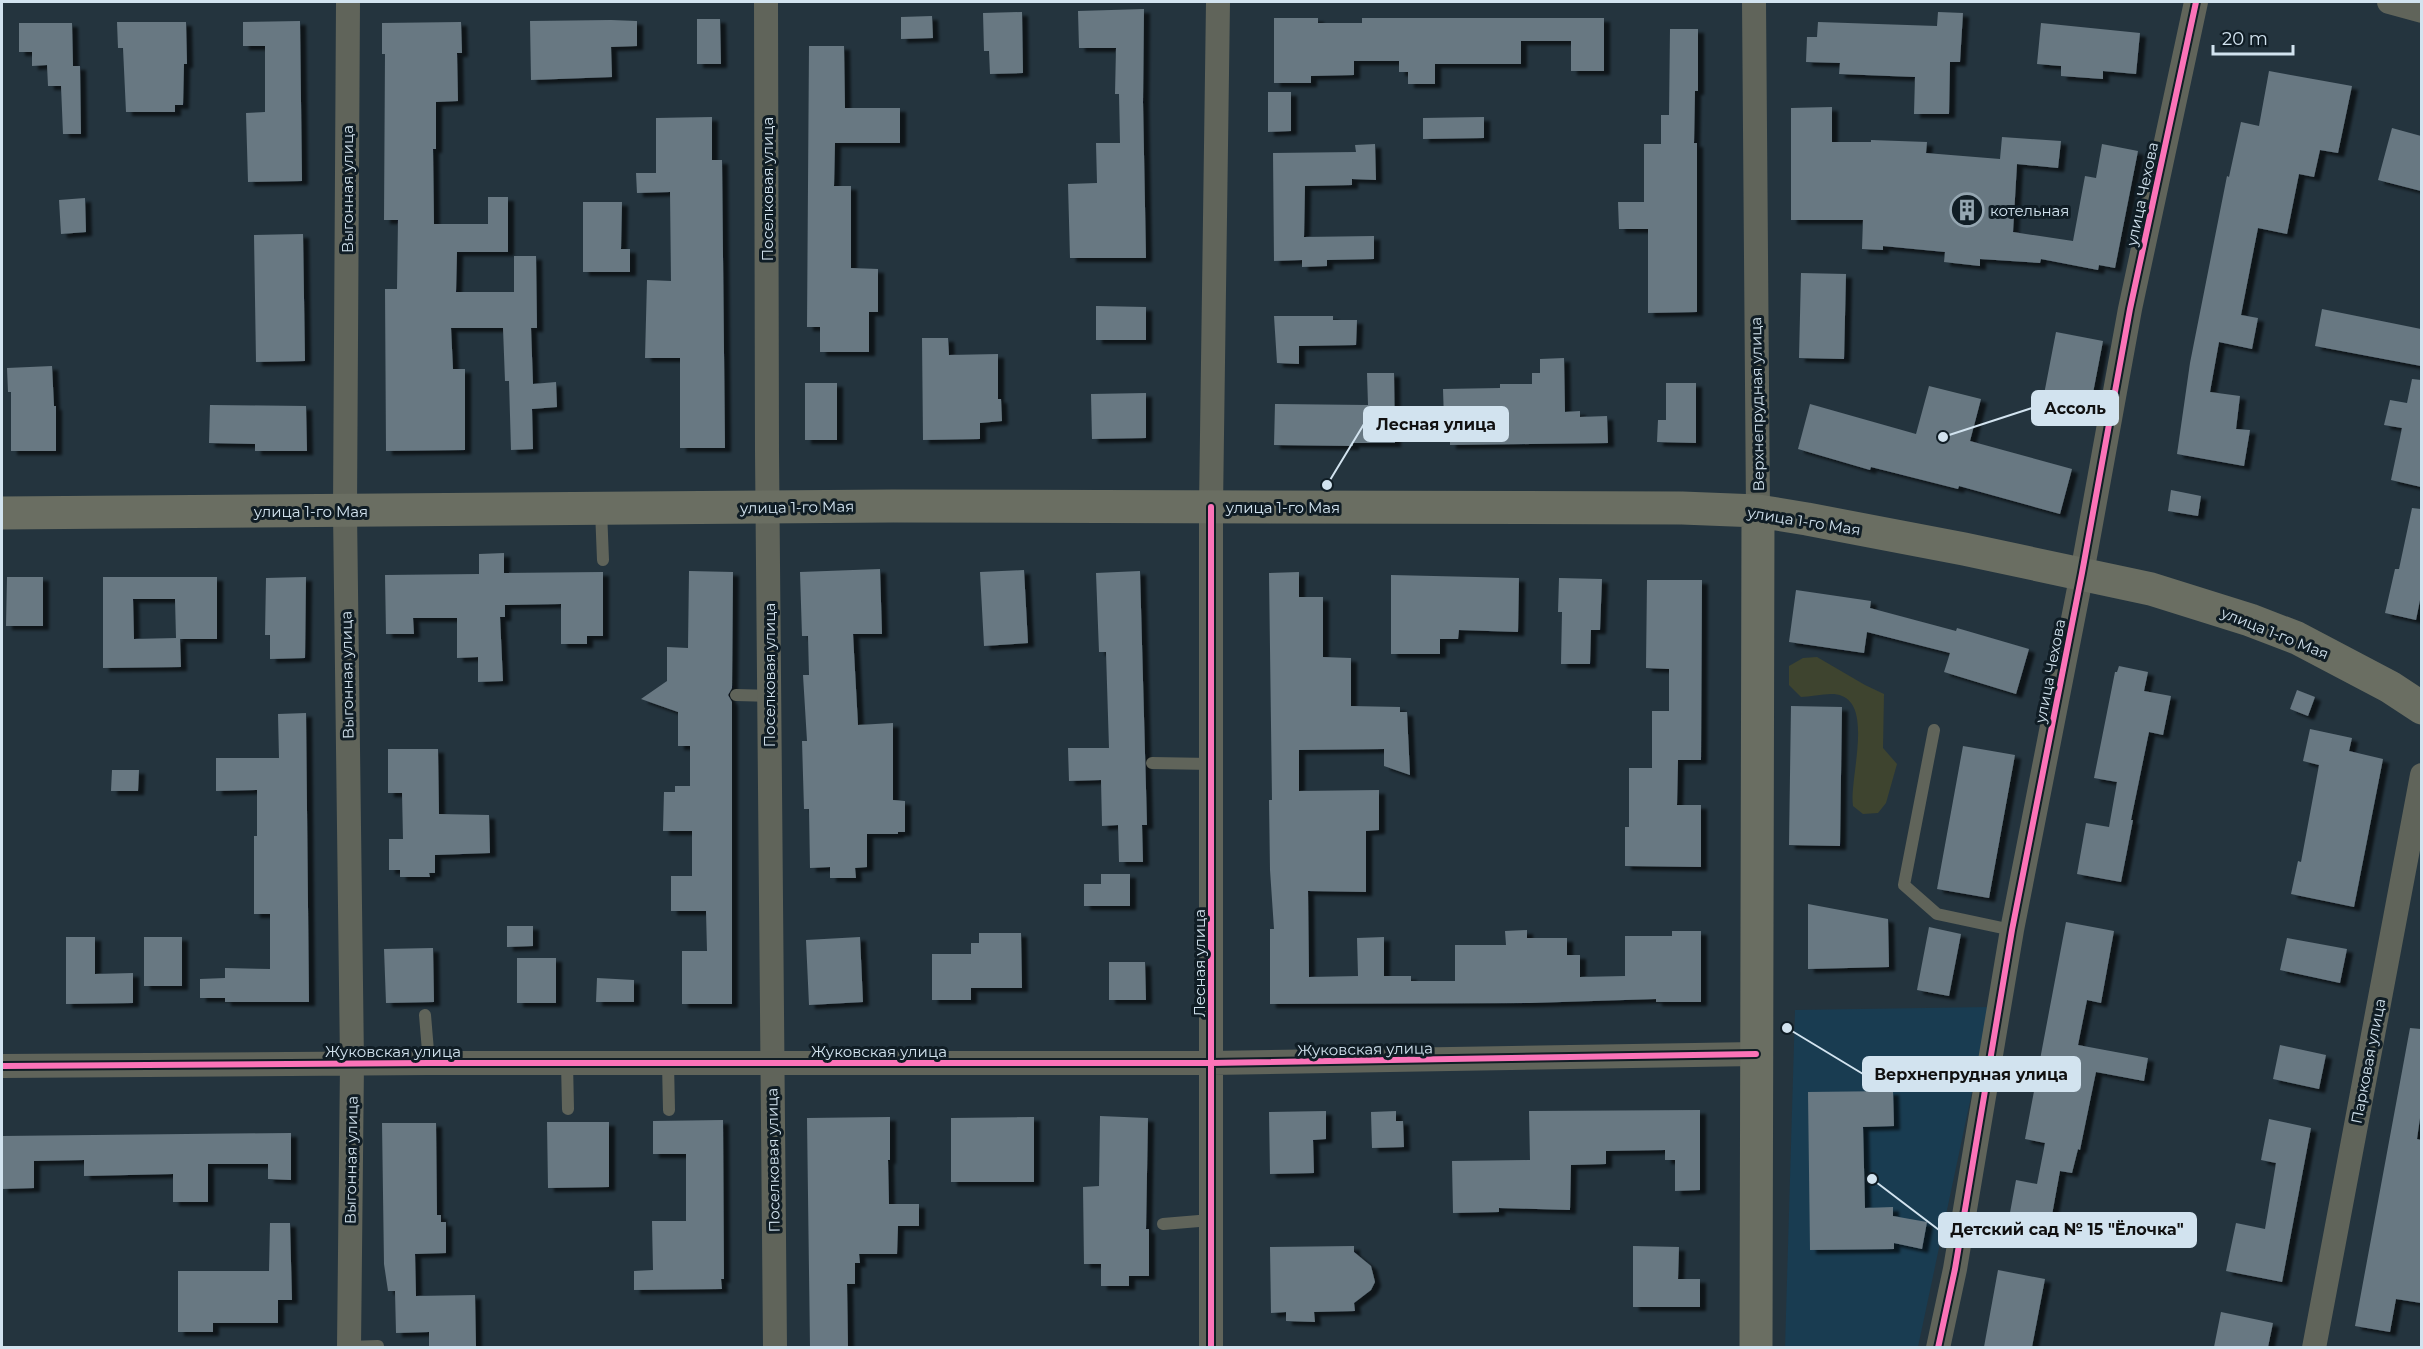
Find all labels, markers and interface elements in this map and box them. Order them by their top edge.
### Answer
scale bar [2213,18,2292,56]
text: 20 m [2222,28,2268,50]
street label: Поселковая улица [758,117,777,261]
street label: Выгонная улица [338,125,357,253]
street label: улица Чехова [2122,140,2162,249]
building icon: котельная [1949,192,1985,228]
place label: котельная [1990,201,2069,220]
street label: Верхнепрудная улица [1746,317,1768,491]
callout: Ассоль [2032,391,2118,425]
text: Ассоль [2044,399,2106,418]
callout: Лесная улица [1364,407,1508,441]
text: Лесная улица [1376,415,1496,434]
street label: улица 1-го Мая [739,497,854,518]
street label: улица 1-го Мая [1225,498,1340,517]
street label: улица 1-го Мая [253,502,368,521]
street label: улица 1-го Мая [1745,503,1862,539]
street label: улица 1-го Мая [2217,602,2332,663]
street label: Поселковая улица [760,603,779,747]
street label: Выгонная улица [336,611,358,739]
street label: улица Чехова [2030,617,2069,726]
street label: Лесная улица [1190,909,1209,1017]
street label: Парковая улица [2347,997,2389,1125]
street label: Жуковская улица [1297,1038,1433,1060]
street label: Жуковская улица [325,1042,461,1061]
street label: Жуковская улица [811,1042,947,1061]
callout: Верхнепрудная улица [1863,1057,2080,1091]
text: Верхнепрудная улица [1874,1065,2068,1084]
street label: Поселковая улица [762,1088,784,1232]
street label: Выгонная улица [340,1096,362,1224]
callout: Детский сад № 15 "Ёлочка" [1939,1213,2196,1247]
text: Детский сад № 15 "Ёлочка" [1950,1220,2184,1239]

